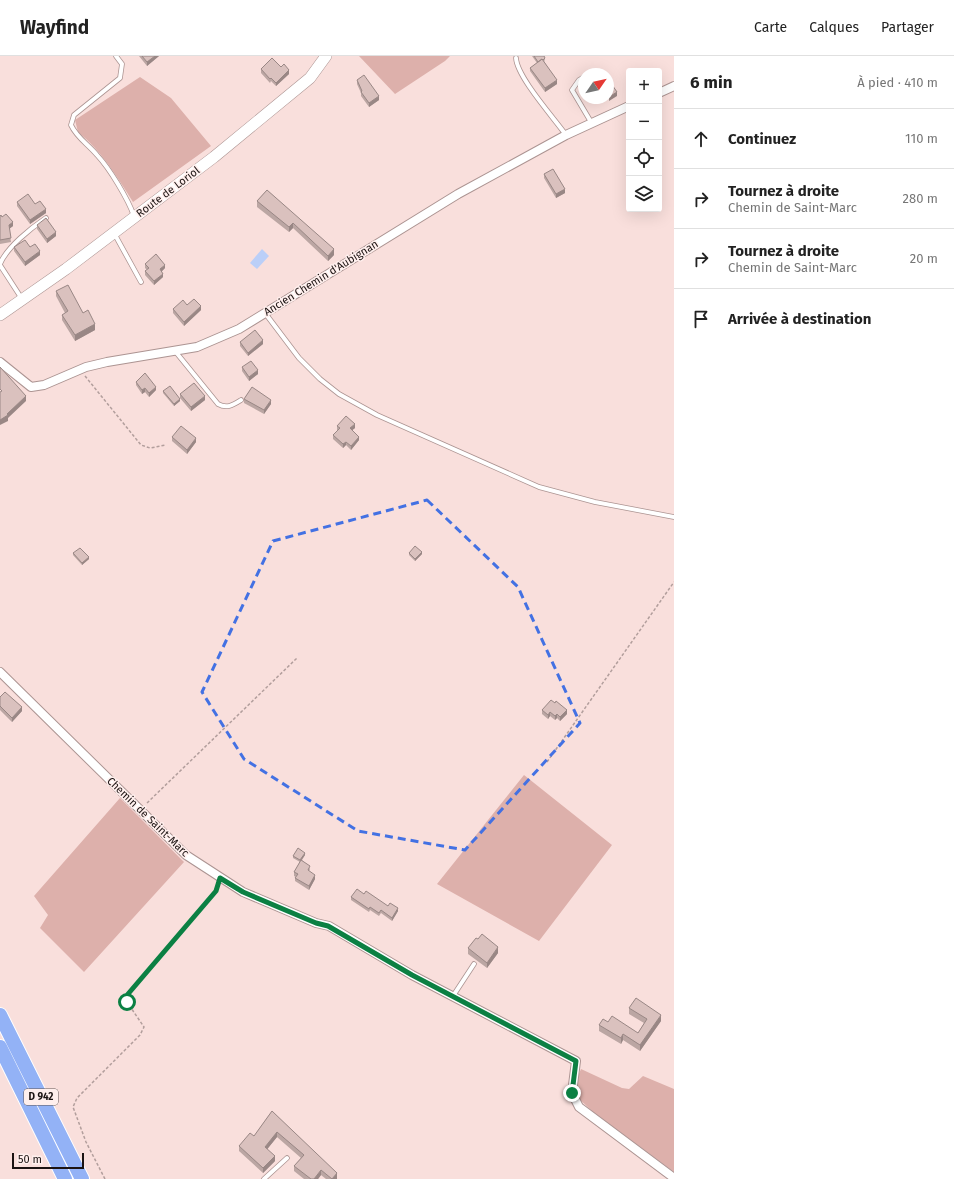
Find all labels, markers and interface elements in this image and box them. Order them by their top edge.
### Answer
text: Wayfind [20,16,89,39]
text: Carte [754,19,787,36]
text: Calques [809,19,859,36]
text: Partager [881,19,934,36]
north arrow [578,68,614,104]
map controls [626,68,662,212]
button: + [626,68,662,104]
text: 6 min [690,72,733,93]
text: À pied · 410 m [857,75,938,90]
button: − [626,104,662,140]
icon: ahead [690,128,712,150]
text: Continuez [728,130,796,148]
text: 110 m [905,131,938,146]
button: locate [626,140,662,176]
street label: Route de Loriol [134,164,202,220]
button: layers [626,176,662,212]
text: Tournez à droite [728,182,839,200]
icon: right [690,188,712,210]
text: 280 m [903,191,938,206]
text: Chemin de Saint-Marc [728,200,857,215]
street label: Ancien Chemin d'Aubignan [261,237,381,319]
text: Tournez à droite [728,242,839,260]
icon: right [690,248,712,270]
text: 20 m [910,251,938,266]
text: Chemin de Saint-Marc [728,260,857,275]
icon: arrive [690,308,712,330]
text: Arrivée à destination [728,310,871,328]
street label: Chemin de Saint-Marc [104,774,192,860]
route start [118,993,136,1011]
route end [563,1084,581,1102]
road number: D 942 [24,1089,58,1105]
scale bar [12,1151,84,1170]
text: 50 m [18,1153,42,1166]

